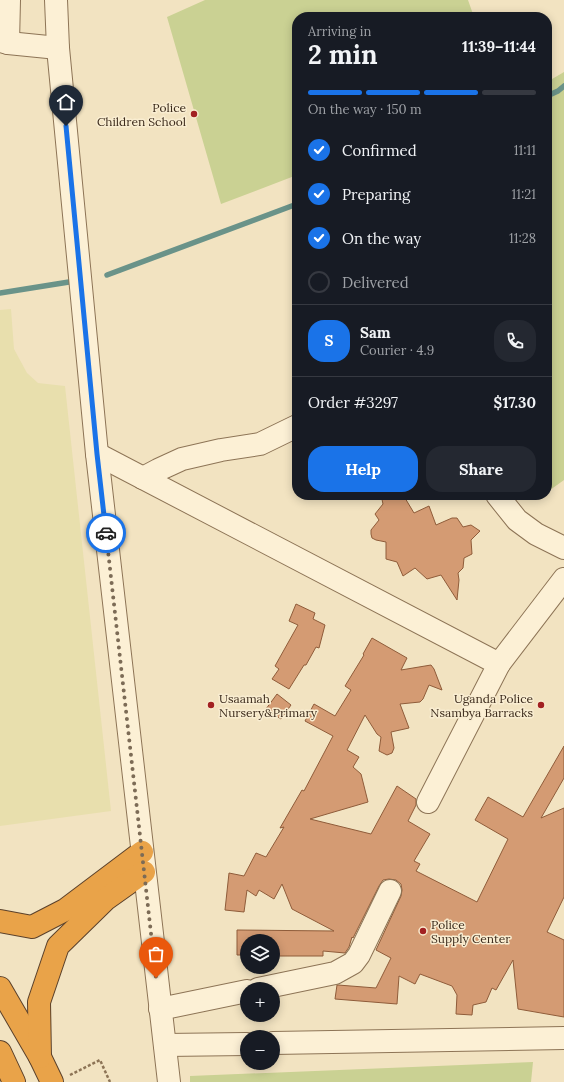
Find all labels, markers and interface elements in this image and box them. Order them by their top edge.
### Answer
text: Arriving in [308,23,371,40]
text: 11:39–11:44 [462,37,536,56]
text: 2 min [308,38,378,71]
pin [49,85,83,126]
icon: home [55,91,77,113]
place label: Police Children School [97,100,186,129]
text: On the way · 150 m [308,101,422,118]
marker: Police Children School [189,109,199,119]
icon: check [308,139,330,161]
text: Confirmed [342,141,417,160]
text: 11:11 [514,142,536,159]
icon: check [308,183,330,205]
text: Preparing [342,185,410,204]
text: 11:21 [512,186,536,203]
icon: check [308,227,330,249]
text: On the way [342,229,421,248]
text: 11:28 [509,230,536,247]
text: Delivered [342,273,409,292]
button: phone [494,320,536,362]
text: Sam [360,323,391,342]
text: S [325,331,333,350]
text: Courier · 4.9 [360,342,434,359]
text: Order #3297 [308,393,398,412]
text: $17.30 [494,393,536,412]
button: Help [308,446,418,492]
button: Share [426,446,536,492]
courier [86,513,126,553]
icon: car [95,522,117,544]
place label: Usaamah Nursery&Primary [219,691,318,720]
place label: Uganda Police Nsambya Barracks [430,691,533,720]
marker: Usaamah Nursery&Primary [206,700,216,710]
marker: Uganda Police Nsambya Barracks [536,700,546,710]
place label: Police Supply Center [431,917,511,946]
marker: Police Supply Center [418,926,428,936]
map controls [240,934,280,1070]
button: layers [240,934,280,974]
pin [139,937,173,978]
icon: bag [145,943,167,965]
button: + [240,982,280,1022]
button: − [240,1030,280,1070]

